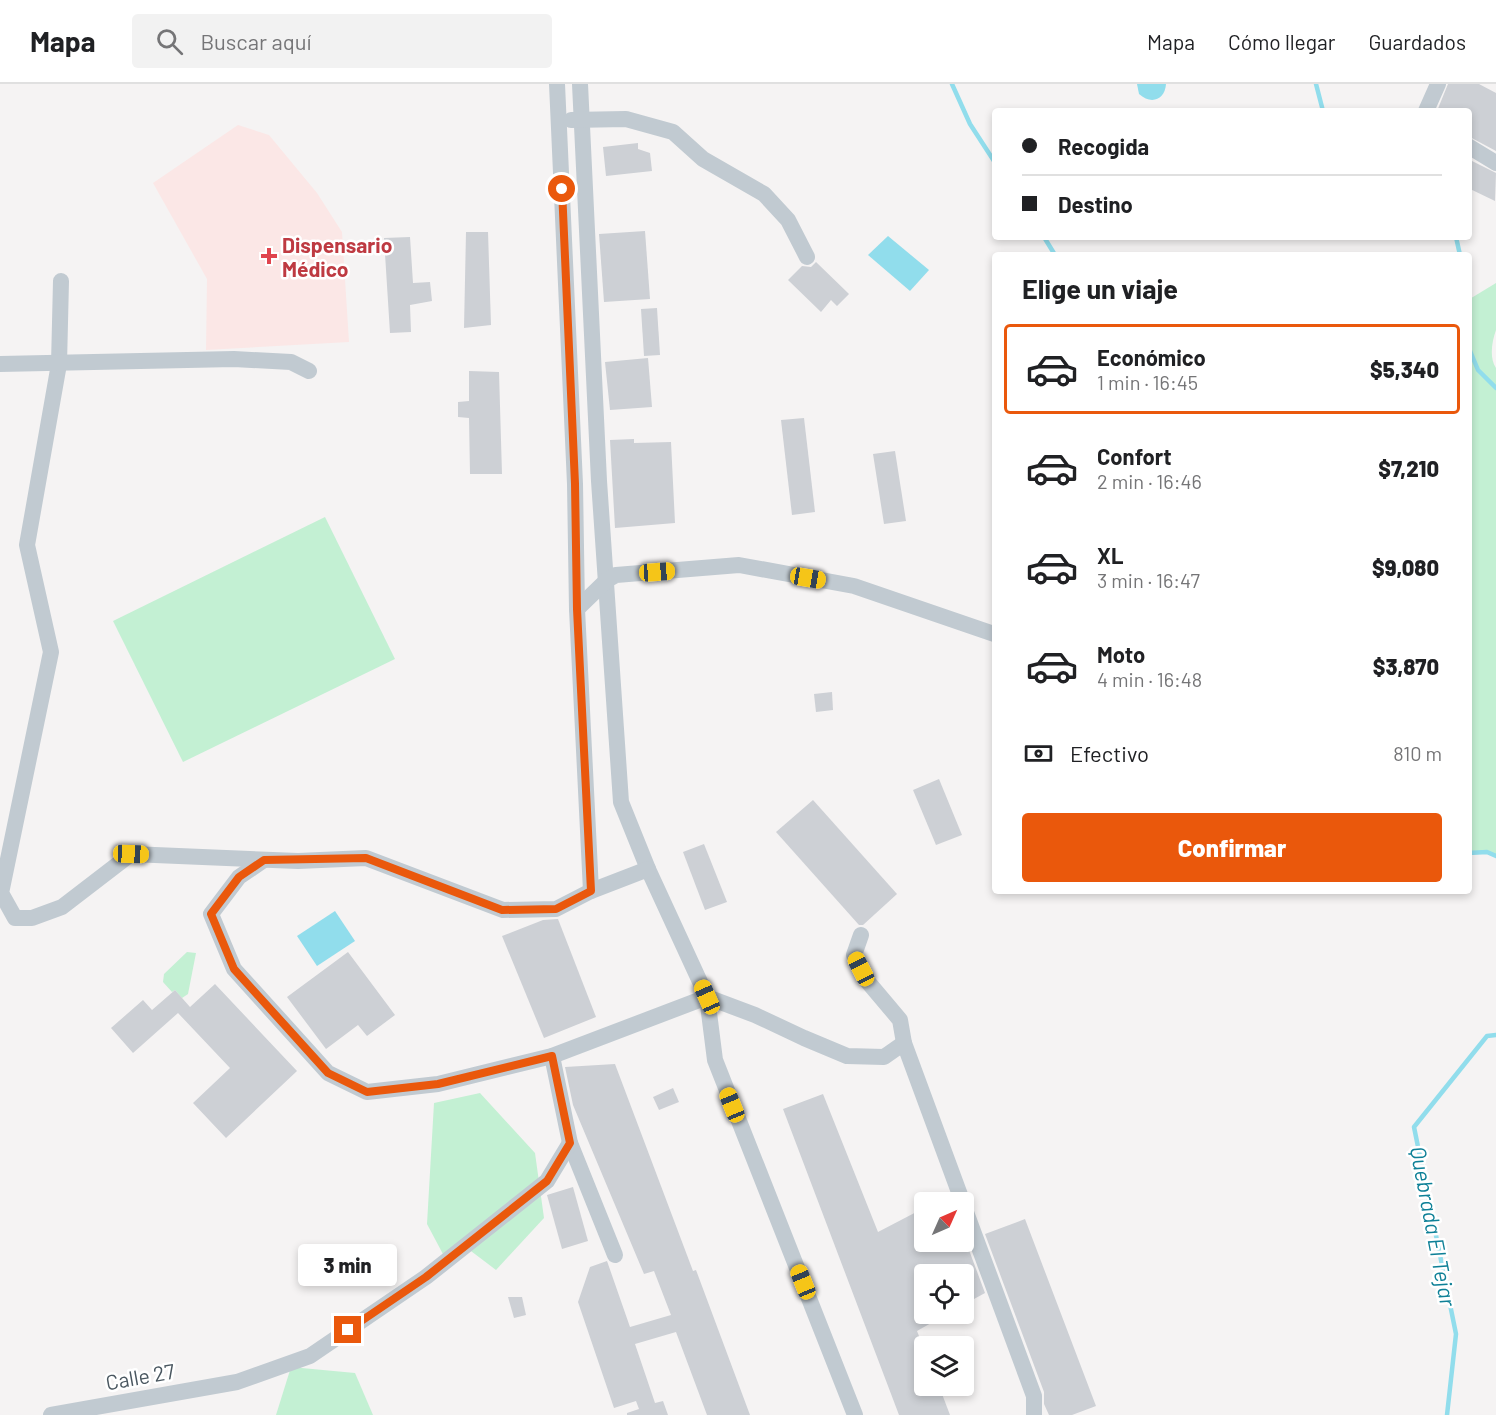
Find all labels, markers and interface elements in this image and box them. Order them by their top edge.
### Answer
search box [132,14,552,68]
text: Mapa [30,24,96,58]
icon: search [153,25,186,58]
text: Buscar aquí [201,28,311,54]
text: Mapa [1147,29,1195,54]
text: Cómo llegar [1228,29,1335,54]
text: Guardados [1368,29,1466,54]
text: Recogida [1058,133,1149,159]
route start [548,175,575,202]
text: Destino [1058,191,1133,217]
place label: Dispensario Médico [282,232,392,281]
marker: Dispensario Médico [260,247,278,265]
text: Elige un viaje [1022,272,1178,304]
icon: car [1025,342,1079,396]
text: Económico [1097,344,1206,370]
text: $5,340 [1370,356,1439,382]
text: 1 min · 16:45 [1097,370,1198,394]
icon: car [1025,441,1079,495]
text: Confort [1097,443,1172,469]
text: $7,210 [1378,455,1439,481]
text: 2 min · 16:46 [1097,469,1202,493]
icon: car [1025,540,1079,594]
text: XL [1097,542,1123,568]
text: $9,080 [1372,554,1439,580]
car [638,562,676,582]
car [789,566,827,590]
text: 3 min · 16:47 [1097,568,1200,592]
icon: car [1025,639,1079,693]
text: Moto [1097,641,1145,667]
text: $3,870 [1373,653,1439,679]
text: 4 min · 16:48 [1097,667,1202,691]
icon: cash [1022,737,1055,770]
text: Efectivo [1070,740,1149,766]
text: 810 m [1393,741,1442,765]
button: Confirmar [1022,813,1442,882]
car [113,844,149,864]
car [845,949,877,989]
car [691,977,723,1017]
car [717,1085,747,1125]
water label: Quebrada El Tejar [1406,1144,1462,1309]
north arrow [914,1192,974,1252]
map controls [914,1192,974,1396]
callout: 3 min [298,1243,398,1285]
text: 3 min [324,1253,371,1277]
car [788,1262,818,1302]
button: locate [914,1264,974,1324]
route end [334,1316,361,1343]
button: layers [914,1336,974,1396]
street label: Calle 27 [104,1358,176,1394]

